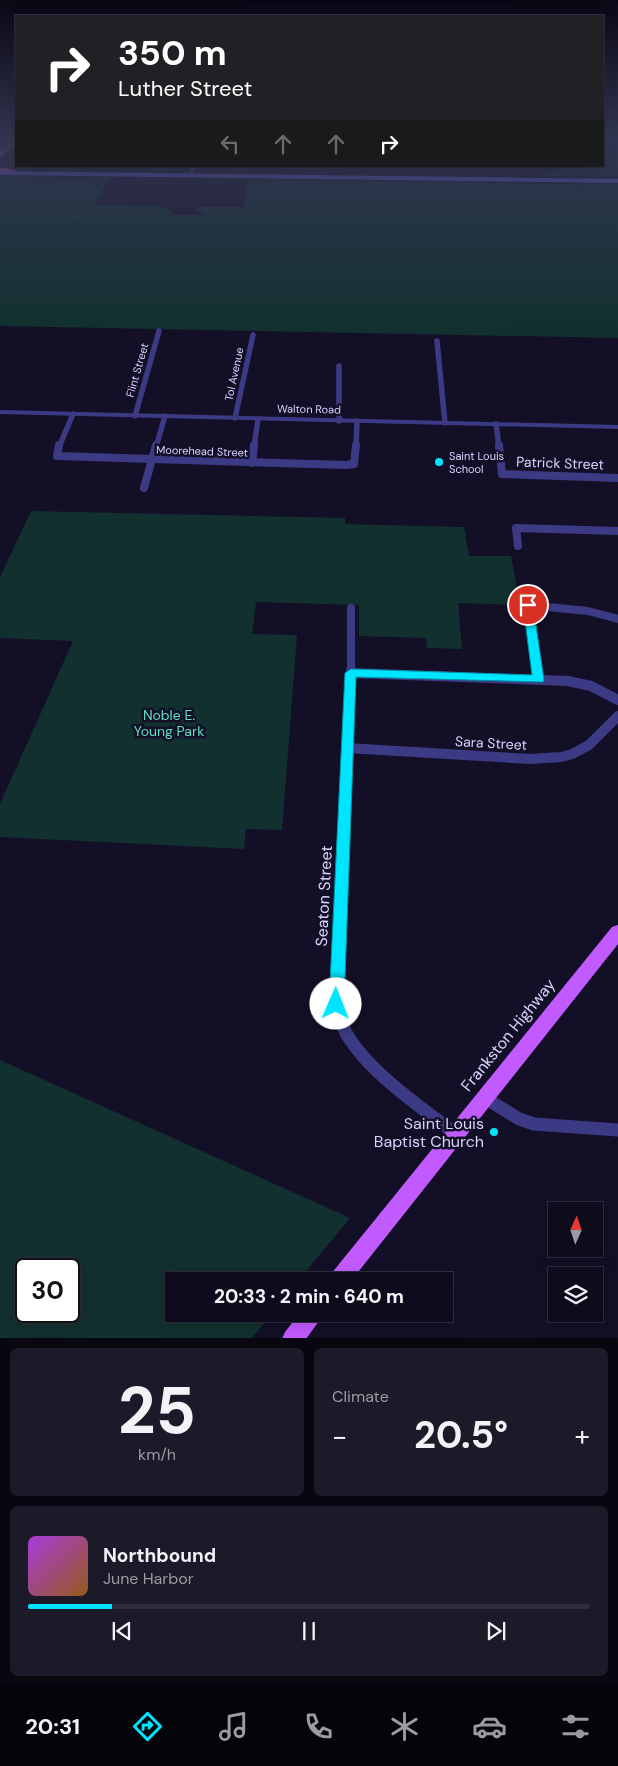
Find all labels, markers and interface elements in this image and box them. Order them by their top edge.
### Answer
text: 350 m [118,30,227,76]
icon: right [35,35,100,100]
text: Luther Street [118,74,252,103]
icon: left [216,130,244,158]
icon: ahead [269,130,297,158]
icon: ahead [322,130,350,158]
icon: right [375,130,403,158]
street label: Flint Street [123,341,151,399]
street label: Tol Avenue [221,346,247,402]
street label: Walton Road [277,401,341,417]
street label: Moorehead Street [156,442,248,460]
place label: Saint Louis School [449,449,504,476]
street label: Patrick Street [516,452,604,474]
marker: Saint Louis School [433,456,445,468]
pin [507,584,549,626]
icon: arrive [514,591,542,619]
park label: Noble E. Young Park [134,706,204,740]
street label: Sara Street [455,732,527,754]
street label: Seaton Street [311,845,337,947]
street label: Frankston Highway [456,974,560,1096]
position arrow [309,977,361,1029]
place label: Saint Louis Baptist Church [374,1113,484,1152]
marker: Saint Louis Baptist Church [488,1126,500,1138]
north arrow [548,1202,602,1258]
map controls [548,1202,603,1322]
speed limit sign: 30 [15,1258,80,1323]
button: layers [548,1267,603,1322]
text: 20:33 · 2 min · 640 m [214,1284,404,1309]
text: 25 [118,1369,196,1453]
text: Climate [332,1386,389,1407]
text: 20.5° [414,1410,508,1460]
text: − [332,1418,347,1455]
text: + [575,1418,590,1455]
text: km/h [138,1444,176,1465]
text: Northbound [103,1543,216,1568]
text: June Harbor [103,1568,194,1589]
icon: previous [108,1617,136,1645]
icon: pause [295,1617,323,1645]
icon: next [482,1617,510,1645]
icon: directions [130,1709,165,1744]
icon: music [216,1709,251,1744]
icon: phone [301,1709,336,1744]
icon: climate [387,1709,422,1744]
icon: car [472,1709,507,1744]
icon: filters [558,1709,593,1744]
text: 20:31 [25,1712,80,1741]

